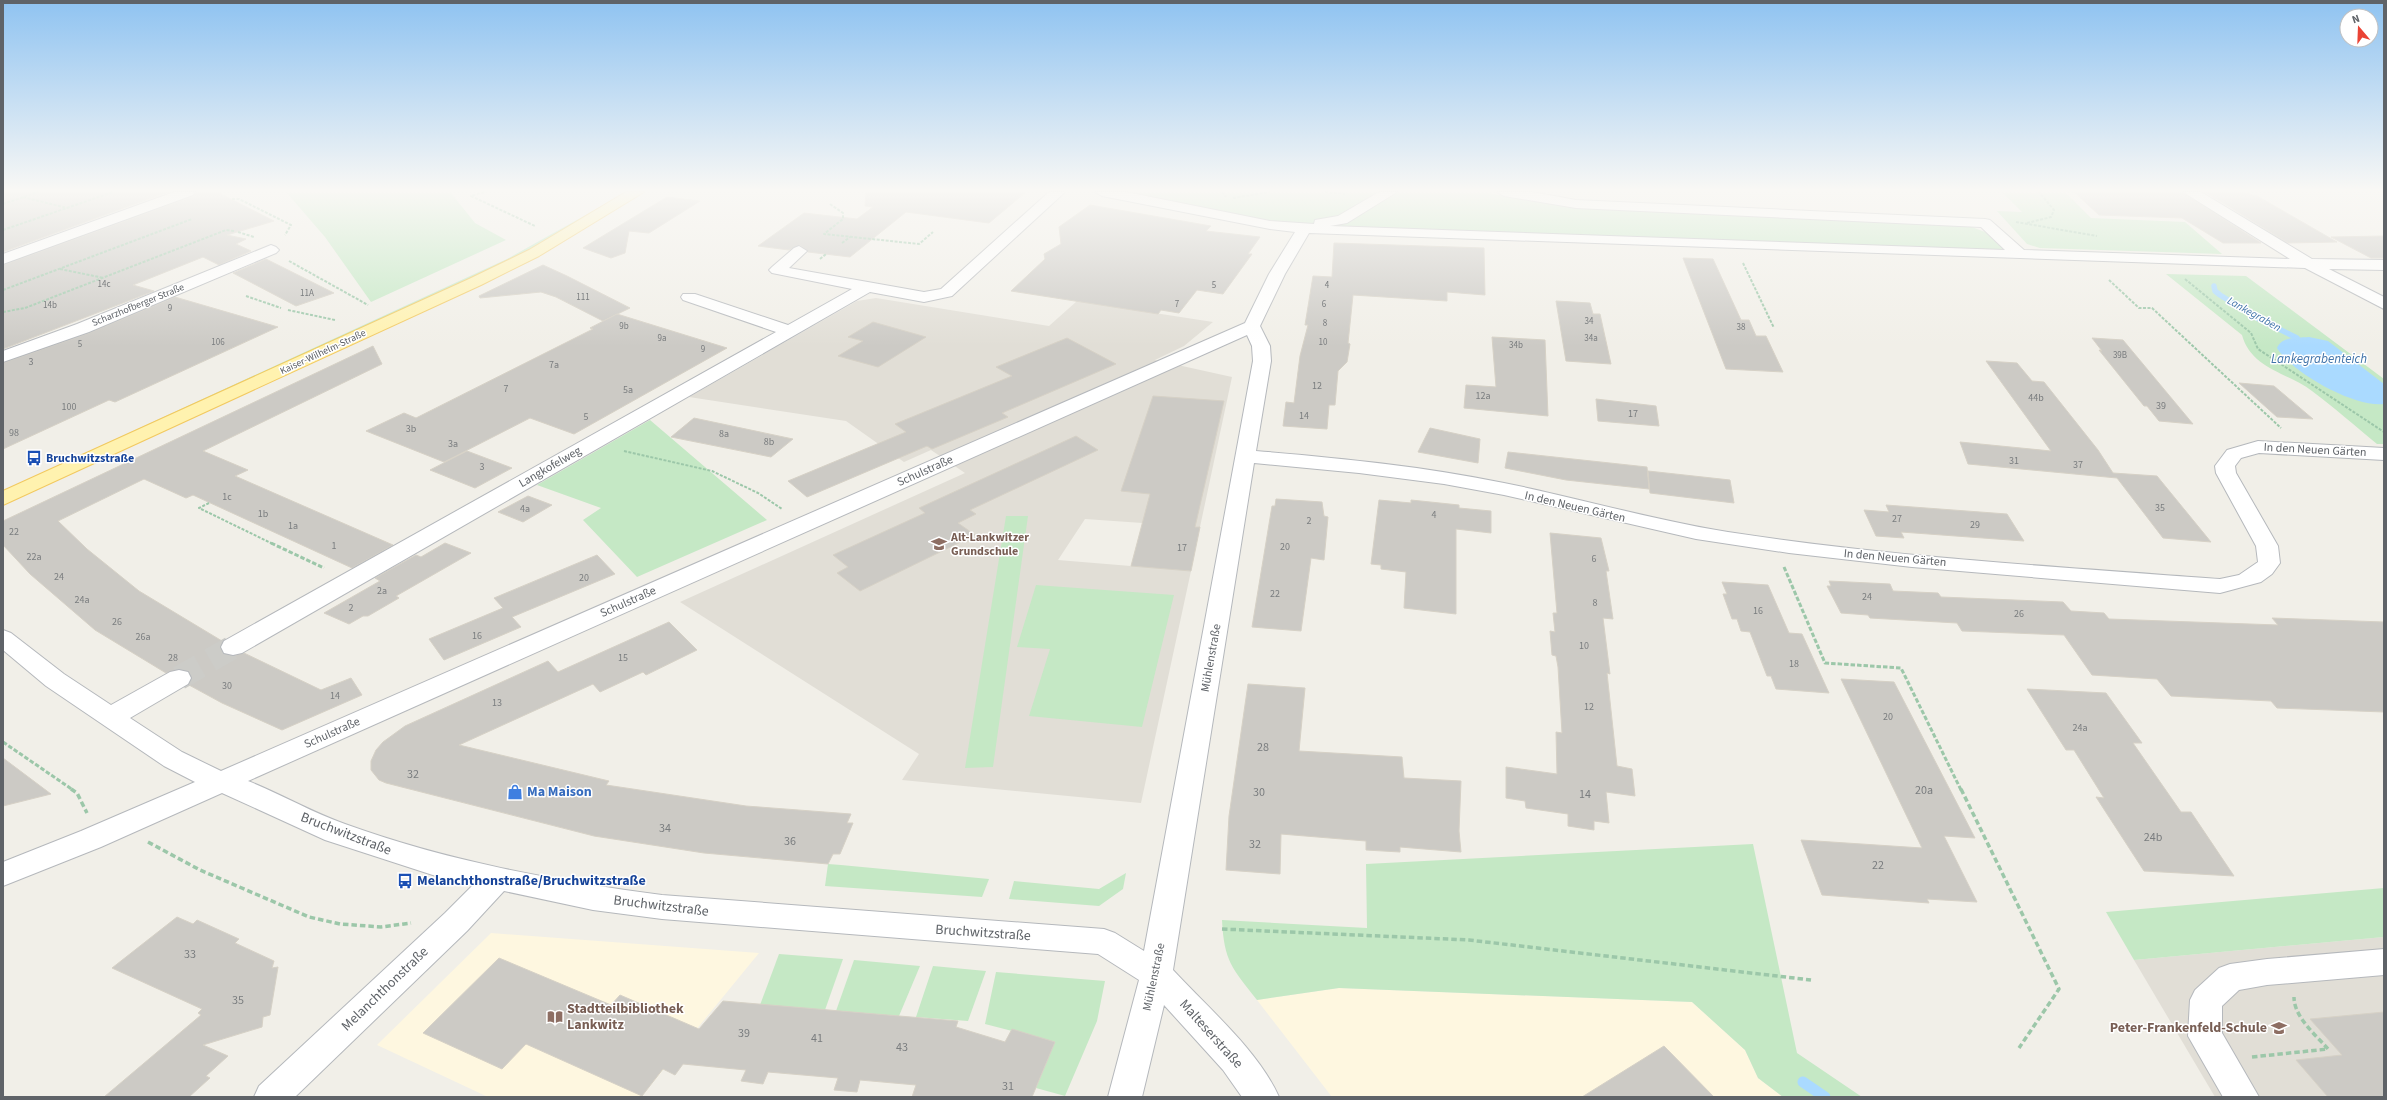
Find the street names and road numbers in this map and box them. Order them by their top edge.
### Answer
street label: Scharzhofberger Straße [90,280,186,330]
street label: Kaiser-Wilhelm-Straße [278,326,368,378]
street label: In den Neuen Gärten [2263,439,2367,461]
street label: Langkofelweg [516,442,584,492]
street label: Schulstraße [894,451,956,491]
street label: In den Neuen Gärten [1523,487,1627,527]
street label: In den Neuen Gärten [1843,545,1947,571]
street label: Schulstraße [597,582,659,622]
street label: Mühlenstraße [1197,623,1225,693]
street label: Schulstraße [301,713,363,753]
street label: Bruchwitzstraße [298,807,394,861]
street label: Bruchwitzstraße [612,890,710,922]
street label: Bruchwitzstraße [935,920,1032,946]
street label: Mühlenstraße [1139,941,1169,1013]
street label: Melanchthonstraße [337,942,433,1036]
street label: Malteserstraße [1175,995,1248,1073]

